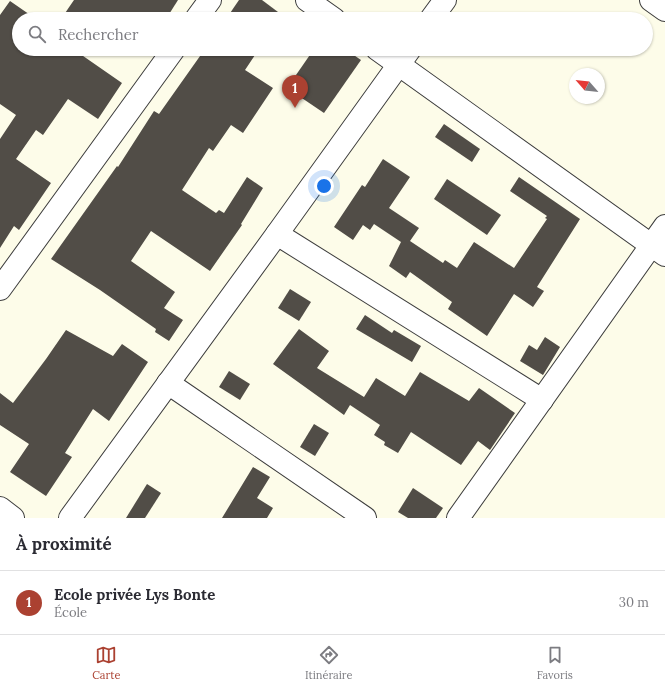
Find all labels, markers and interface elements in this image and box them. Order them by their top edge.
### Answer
search box [12,12,653,56]
icon: search [26,23,48,45]
text: Rechercher [58,25,138,44]
north arrow [569,68,605,104]
pin: 1 [282,75,308,108]
your location [314,176,334,196]
text: À proximité [16,533,112,555]
text: Ecole privée Lys Bonte [54,585,215,604]
text: 1 [26,594,32,611]
text: 30 m [619,594,649,611]
text: École [54,604,87,621]
tab: Carte [92,644,121,682]
tab: Itinéraire [305,644,353,682]
tab: Favoris [537,644,573,682]

